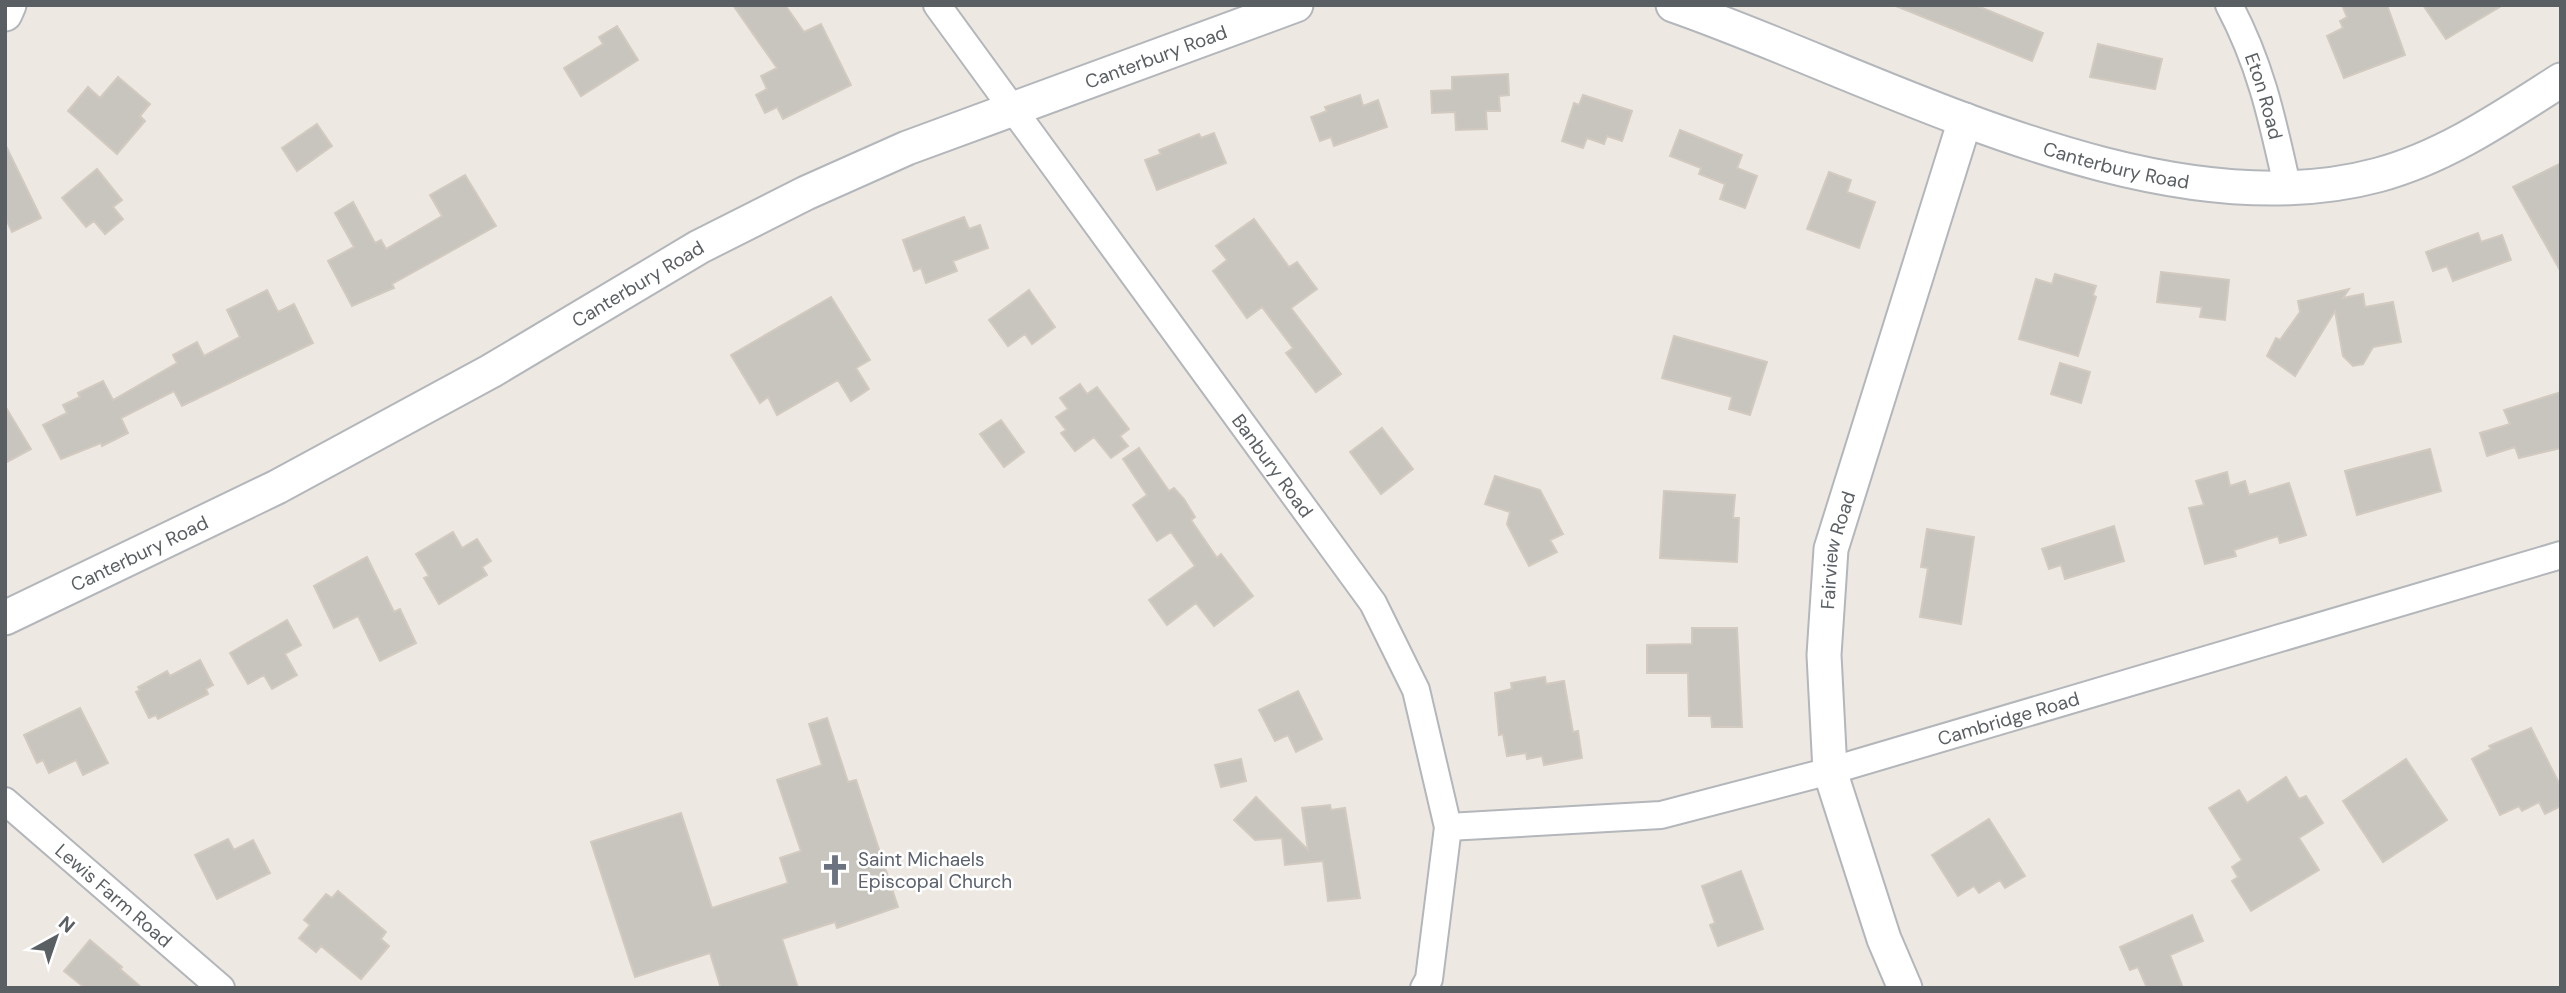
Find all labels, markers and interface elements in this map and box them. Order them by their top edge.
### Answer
street label: Canterbury Road [1081,19,1231,95]
street label: Eton Road [2239,49,2288,142]
street label: Canterbury Road [2040,136,2191,195]
street label: Canterbury Road [567,235,709,333]
street label: Banbury Road [1226,409,1319,523]
street label: Fairview Road [1815,488,1861,610]
street label: Canterbury Road [67,510,212,598]
street label: Cambridge Road [1935,686,2082,752]
street label: Lewis Farm Road [50,838,177,953]
place label: Saint Michaels Episcopal Church [858,847,1012,894]
church icon: Saint Michaels Episcopal Church [818,853,852,887]
north arrow [21,902,91,972]
text: N [53,910,80,938]

